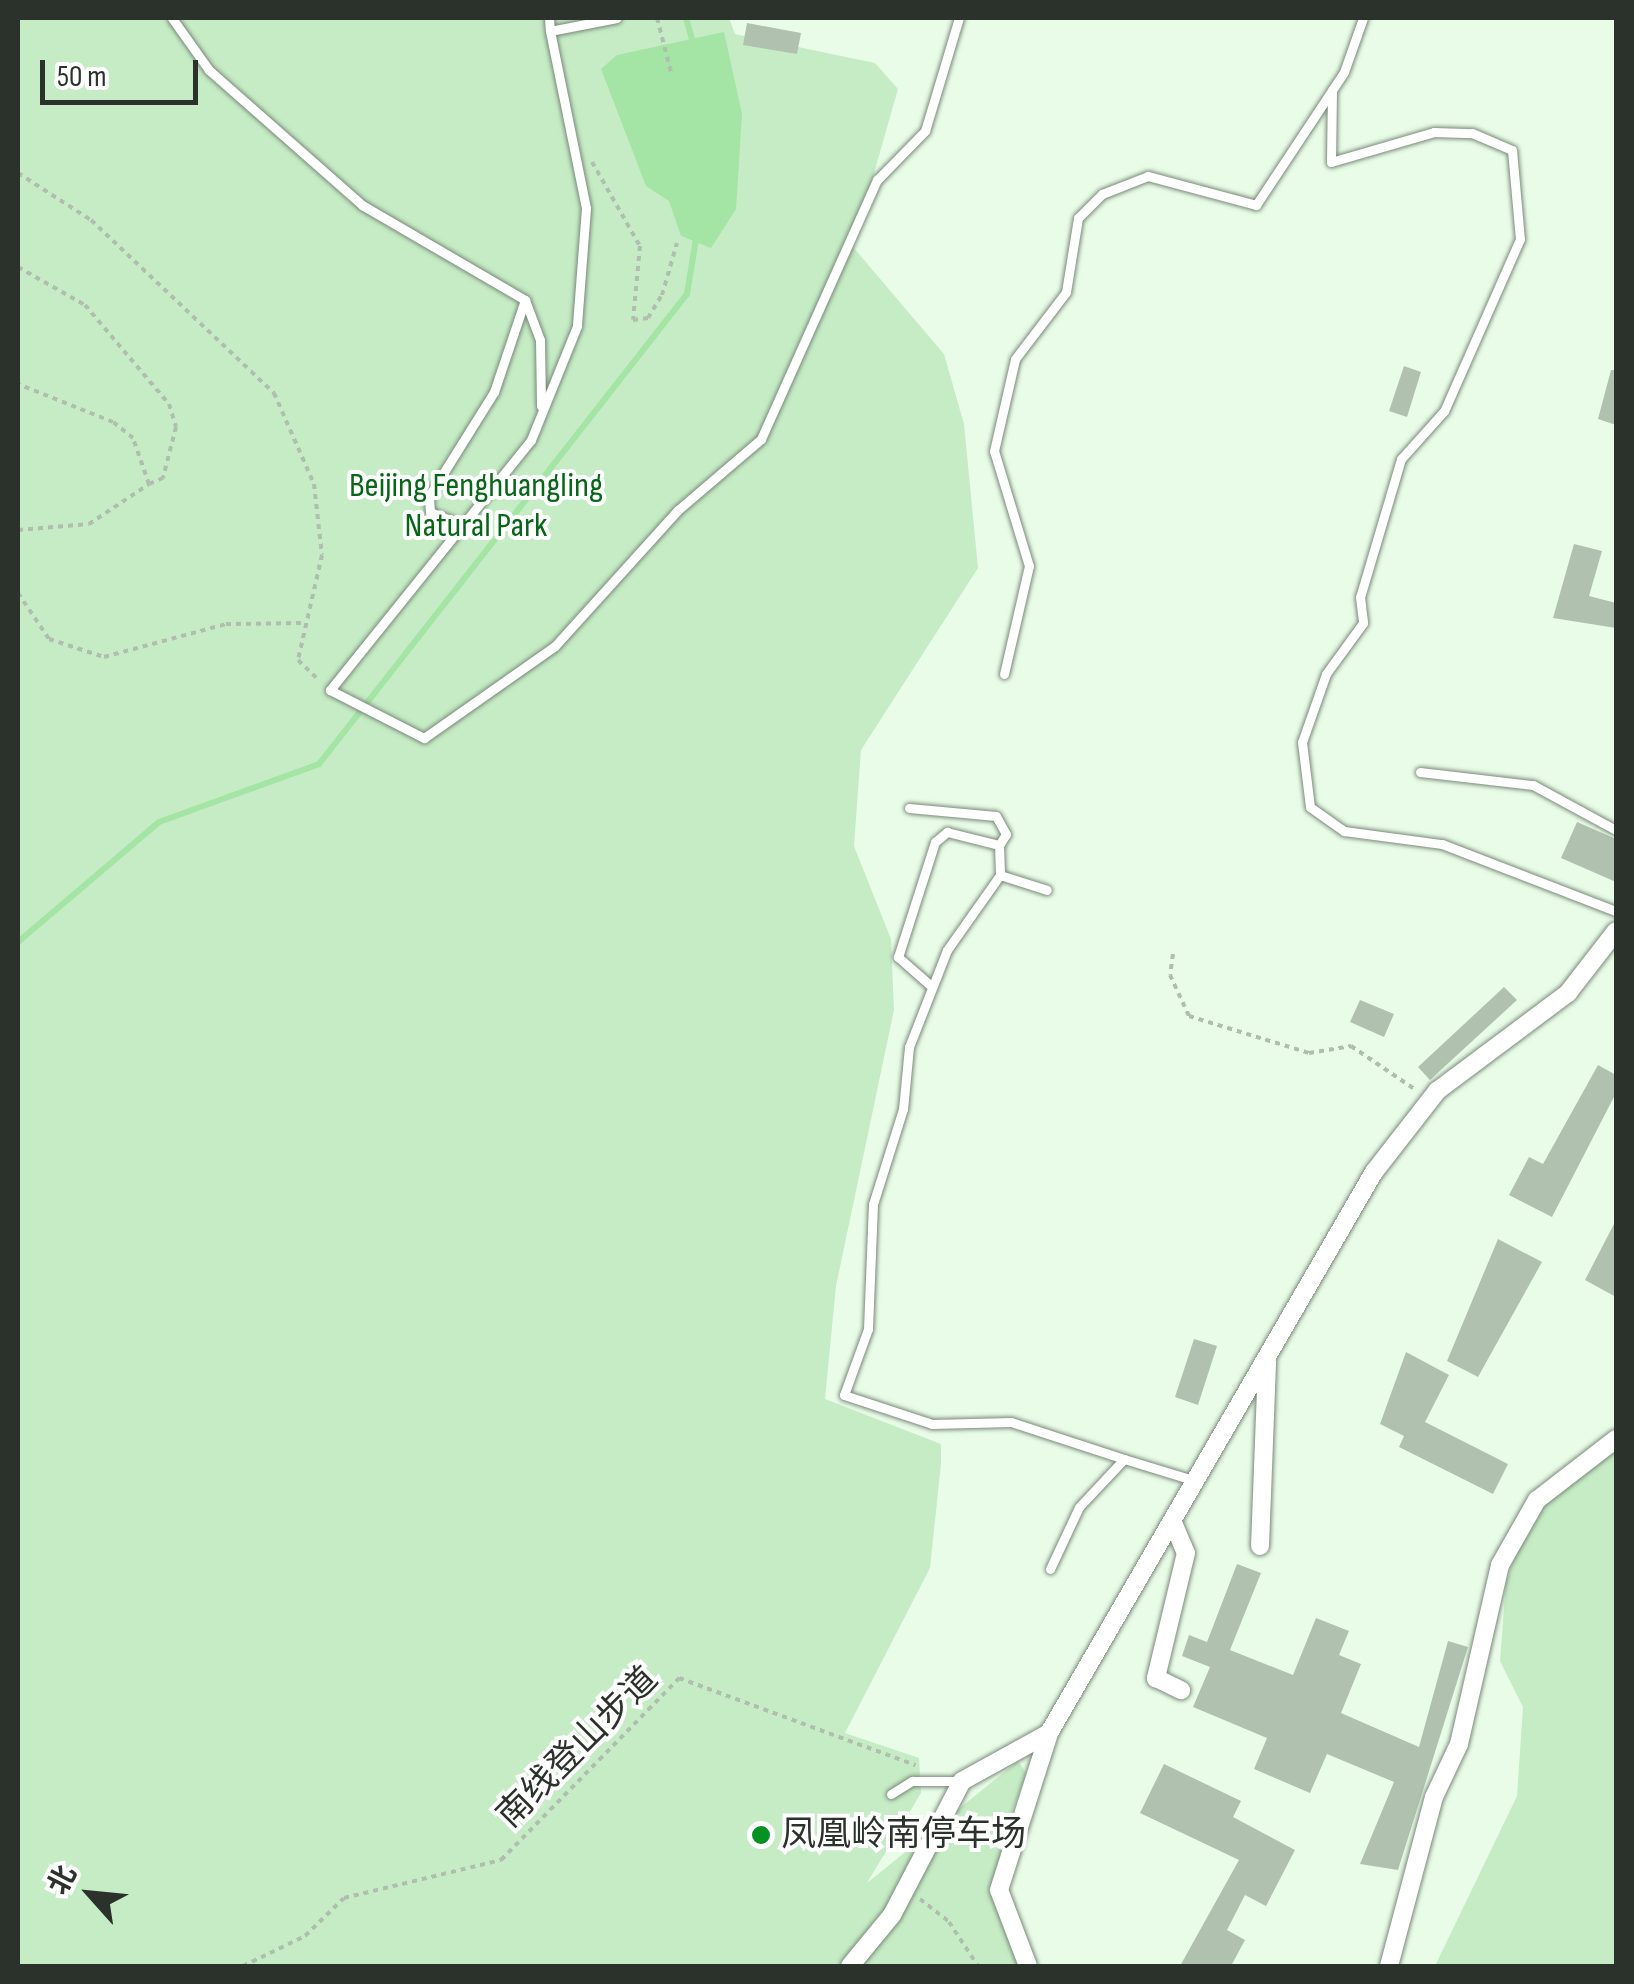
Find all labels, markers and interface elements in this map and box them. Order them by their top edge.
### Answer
scale bar [45,40,202,102]
text: 50 m [57,59,106,95]
park label: Beijing Fenghuangling Natural Park [349,465,603,547]
street label: 南线登山步道 [489,1659,667,1837]
place label: 凤凰岭南停车场 [781,1814,1026,1856]
marker: 凤凰岭南停车场 [750,1824,772,1846]
north arrow [40,1844,140,1944]
text: 北 [42,1860,84,1900]

